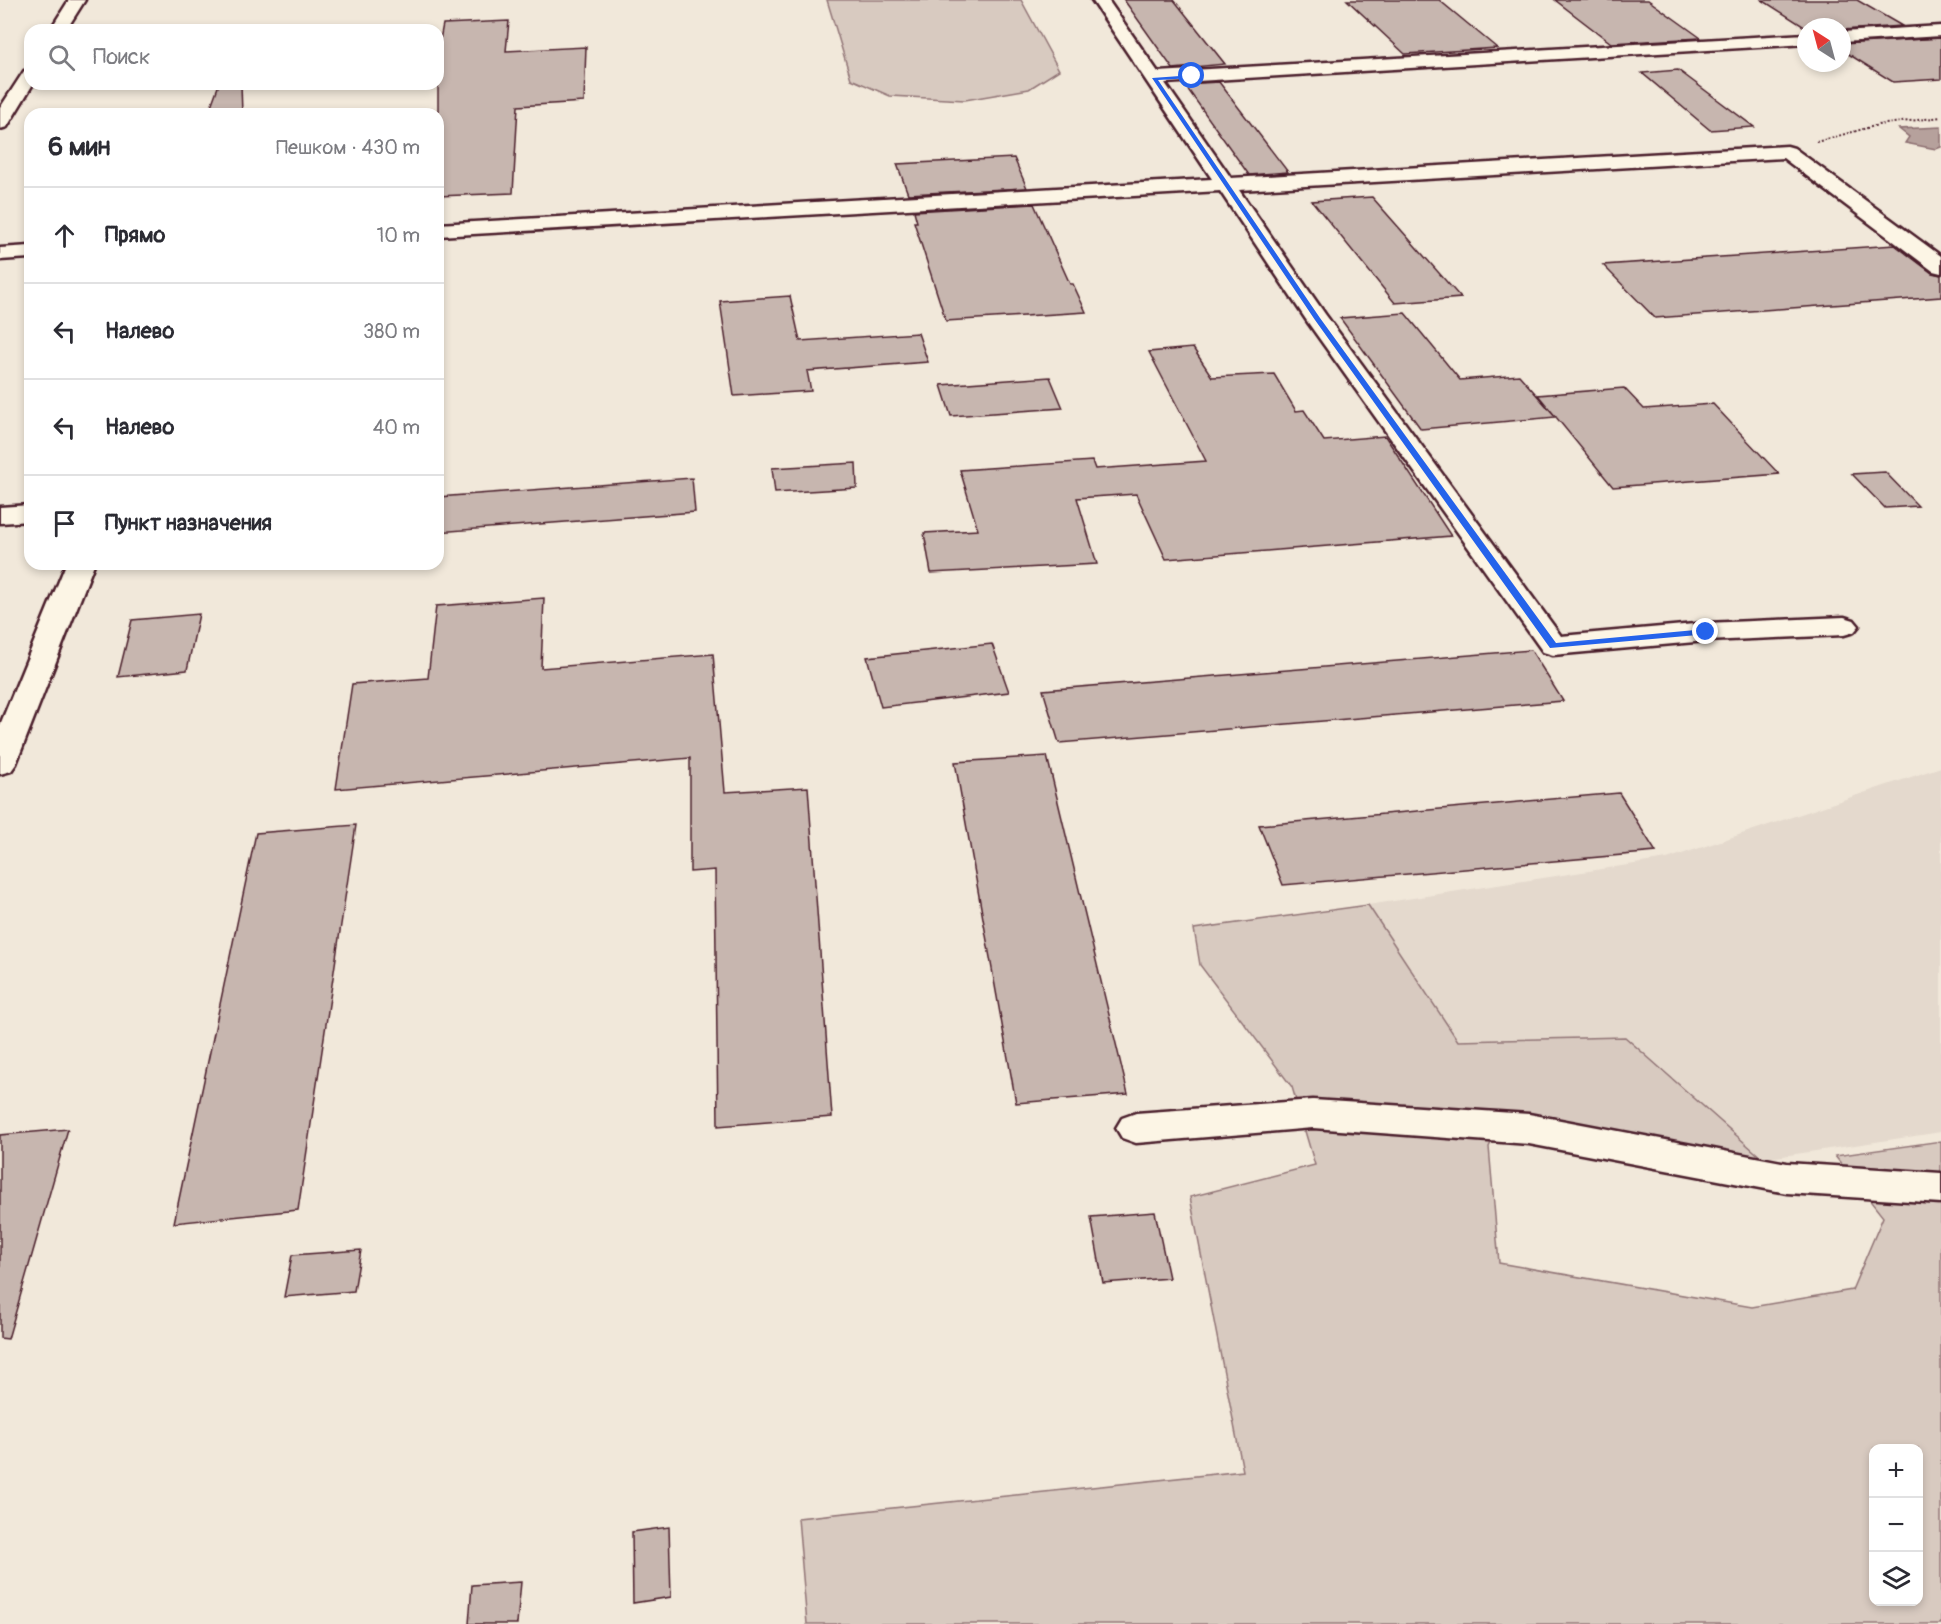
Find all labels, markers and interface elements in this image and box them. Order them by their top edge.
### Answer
north arrow [1797,18,1851,72]
search box [24,24,444,90]
icon: search [45,41,78,74]
text: Поиск [93,43,150,71]
route start [1178,62,1204,88]
text: 6 мин [48,131,110,163]
text: Пешком · 430 m [276,135,420,160]
icon: ahead [48,219,81,252]
text: Прямо [105,221,165,249]
text: 10 m [376,223,420,248]
icon: left [48,315,81,348]
text: Налево [105,317,174,345]
text: 380 m [363,319,420,344]
icon: left [48,411,81,444]
text: Налево [105,413,174,441]
text: 40 m [373,415,420,440]
icon: arrive [48,507,81,540]
text: Пункт назначения [105,509,272,537]
route end [1692,618,1718,644]
map controls [1869,1444,1923,1606]
button: + [1869,1444,1923,1498]
button: − [1869,1498,1923,1552]
button: layers [1869,1552,1923,1606]

